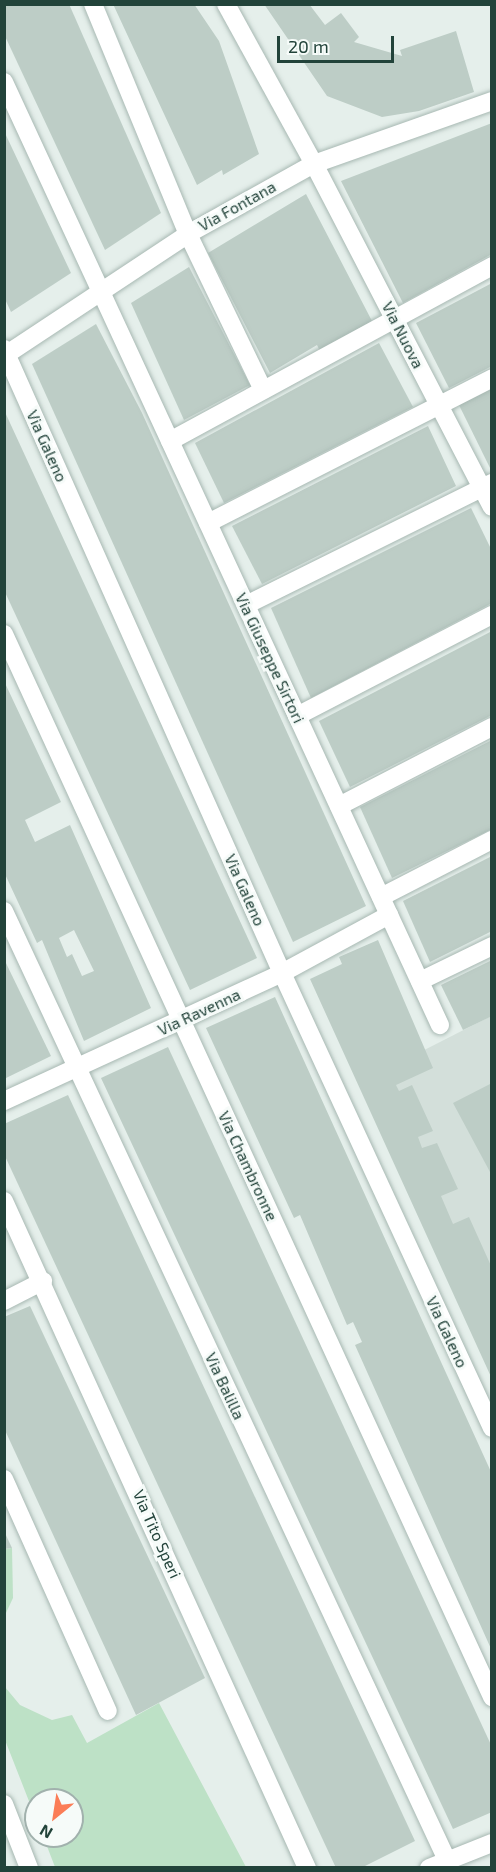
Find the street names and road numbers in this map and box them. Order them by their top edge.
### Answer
street label: Via Fontana [195,177,279,235]
street label: Via Nuova [378,298,428,372]
street label: Via Galeno [23,407,71,485]
street label: Via Giuseppe Sirtori [231,590,309,726]
street label: Via Galeno [221,851,269,929]
street label: Via Ravenna [155,984,243,1040]
street label: Via Chambronne [214,1108,282,1224]
street label: Via Galeno [422,1293,472,1371]
street label: Via Balilla [201,1349,249,1423]
street label: Via Tito Speri [129,1487,185,1581]

